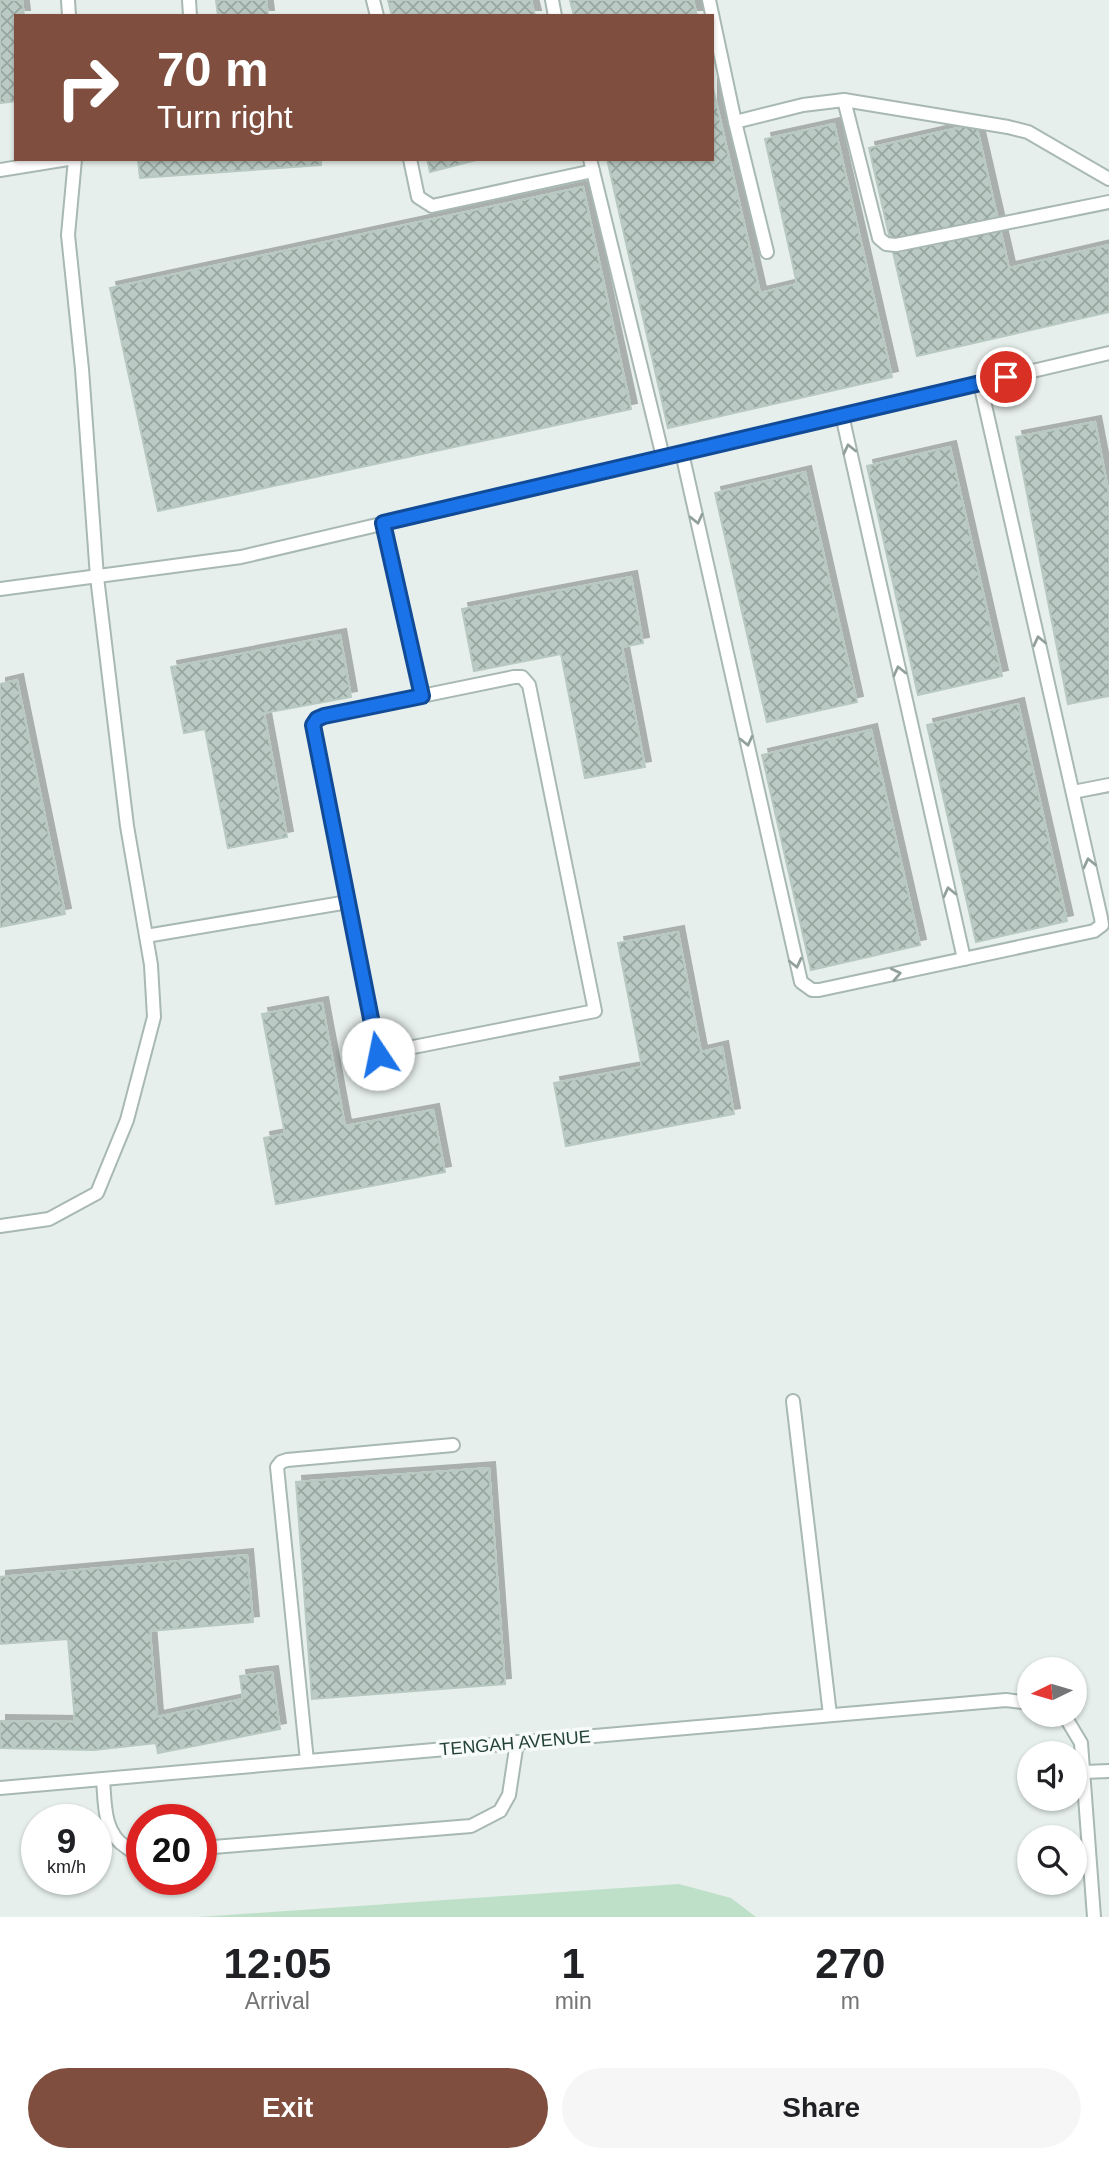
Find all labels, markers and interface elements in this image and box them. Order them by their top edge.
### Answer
icon: right [42,42,133,133]
text: 70 m [157,42,269,96]
text: Turn right [157,99,293,135]
pin [976,347,1036,407]
icon: arrive [987,358,1025,396]
one-way arrow [843,443,858,455]
one-way arrow [688,513,703,525]
one-way arrow [1032,635,1047,647]
one-way arrow [893,665,908,677]
one-way arrow [738,735,753,747]
one-way arrow [1082,857,1097,869]
one-way arrow [943,886,958,898]
one-way arrow [788,957,803,969]
one-way arrow [890,967,902,982]
position arrow [341,1017,415,1091]
north arrow [1017,1657,1087,1727]
map controls [1017,1657,1087,1895]
street label: TENGAH AVENUE [439,1726,591,1760]
button: sound [1017,1741,1087,1811]
speed limit sign: 20 [126,1804,217,1895]
text: 9 [57,1821,76,1860]
button: search [1017,1825,1087,1895]
text: km/h [47,1857,86,1877]
text: 12:05 [224,1940,331,1987]
text: 1 [561,1940,585,1987]
text: 270 [815,1940,885,1987]
text: Arrival [245,1988,310,2014]
text: min [555,1988,592,2014]
text: m [841,1988,860,2014]
button: Exit [28,2068,548,2148]
button: Share [562,2068,1081,2148]

